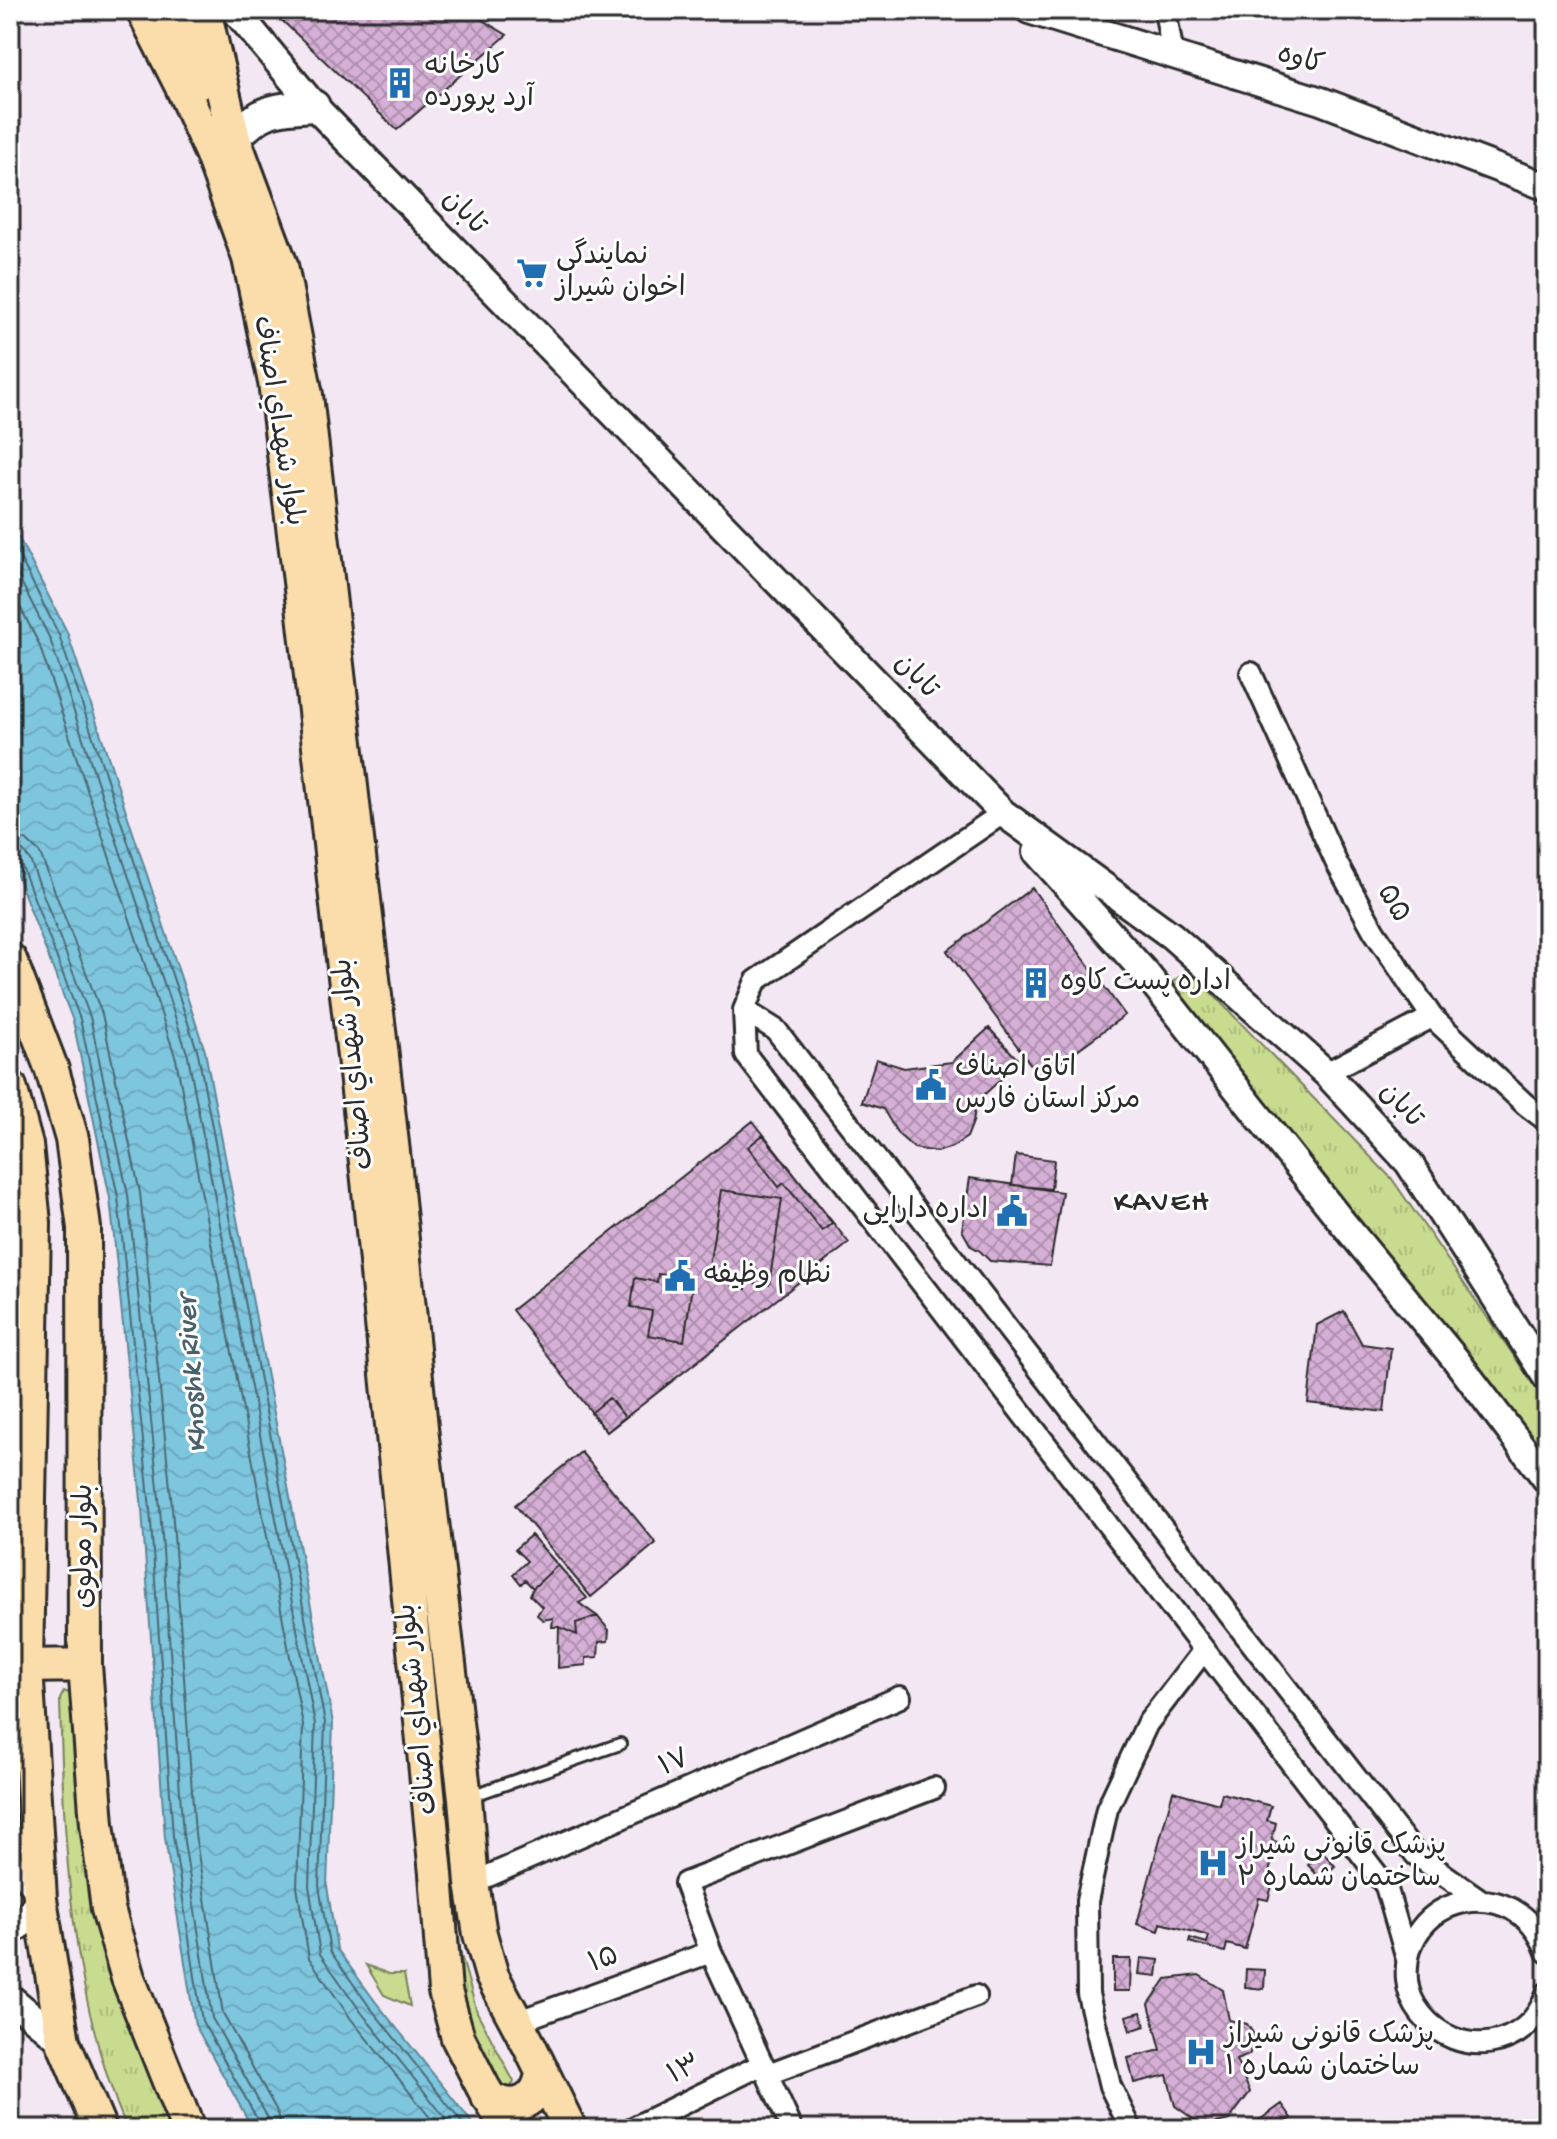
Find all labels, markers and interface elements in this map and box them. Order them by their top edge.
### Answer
street label: کاوه [1273,38,1327,84]
place label: کارخانه آرد پرورده [424,51,535,116]
building icon: کارخانه آرد پرورده [383,66,417,100]
street label: تابان [434,184,493,243]
place label: نمایندگی اخوان شیراز [554,237,686,306]
supermarket icon: نمایندگی اخوان شیراز [515,256,549,290]
street label: بلوار شهداي اصناف [244,314,310,528]
street label: تابان [886,648,945,707]
street label: ۵۵ [1368,879,1416,929]
street label: بلوار شهداي اصناف [327,957,383,1171]
building icon: اداره پست کاوه [1019,966,1053,1000]
place label: اداره پست کاوه [1060,967,1231,1000]
place label: اتاق اصناف مرکز استان فارس [955,1053,1140,1118]
public building icon: اتاق اصناف مرکز استان فارس [914,1068,948,1102]
street label: تابان [1371,1077,1430,1136]
district label: KAVEH [1114,1187,1210,1222]
public building icon: اداره دارایی [995,1194,1029,1228]
place label: اداره دارایی [863,1195,988,1228]
public building icon: نظام وظیفه [663,1259,697,1293]
place label: نظام وظیفه [704,1260,831,1294]
water label: Khoshk River [171,1289,217,1454]
street label: بلوار مولوی [69,1484,102,1608]
street label: بلوار شهداي اصناف [391,1602,447,1816]
street label: ۱۷ [655,1743,695,1785]
place label: پزشک قانونی شیراز ساختمان شماره ٣ [1235,1831,1446,1896]
hospital icon: پزشک قانونی شیراز ساختمان شماره ٣ [1196,1846,1230,1880]
street label: ۱۵ [584,1940,624,1982]
place label: پزشک قانونی شیراز ساختمان شماره ۱ [1223,2020,1434,2085]
hospital icon: پزشک قانونی شیراز ساختمان شماره ۱ [1184,2035,1218,2069]
street label: ۱۳ [663,2049,707,2093]

